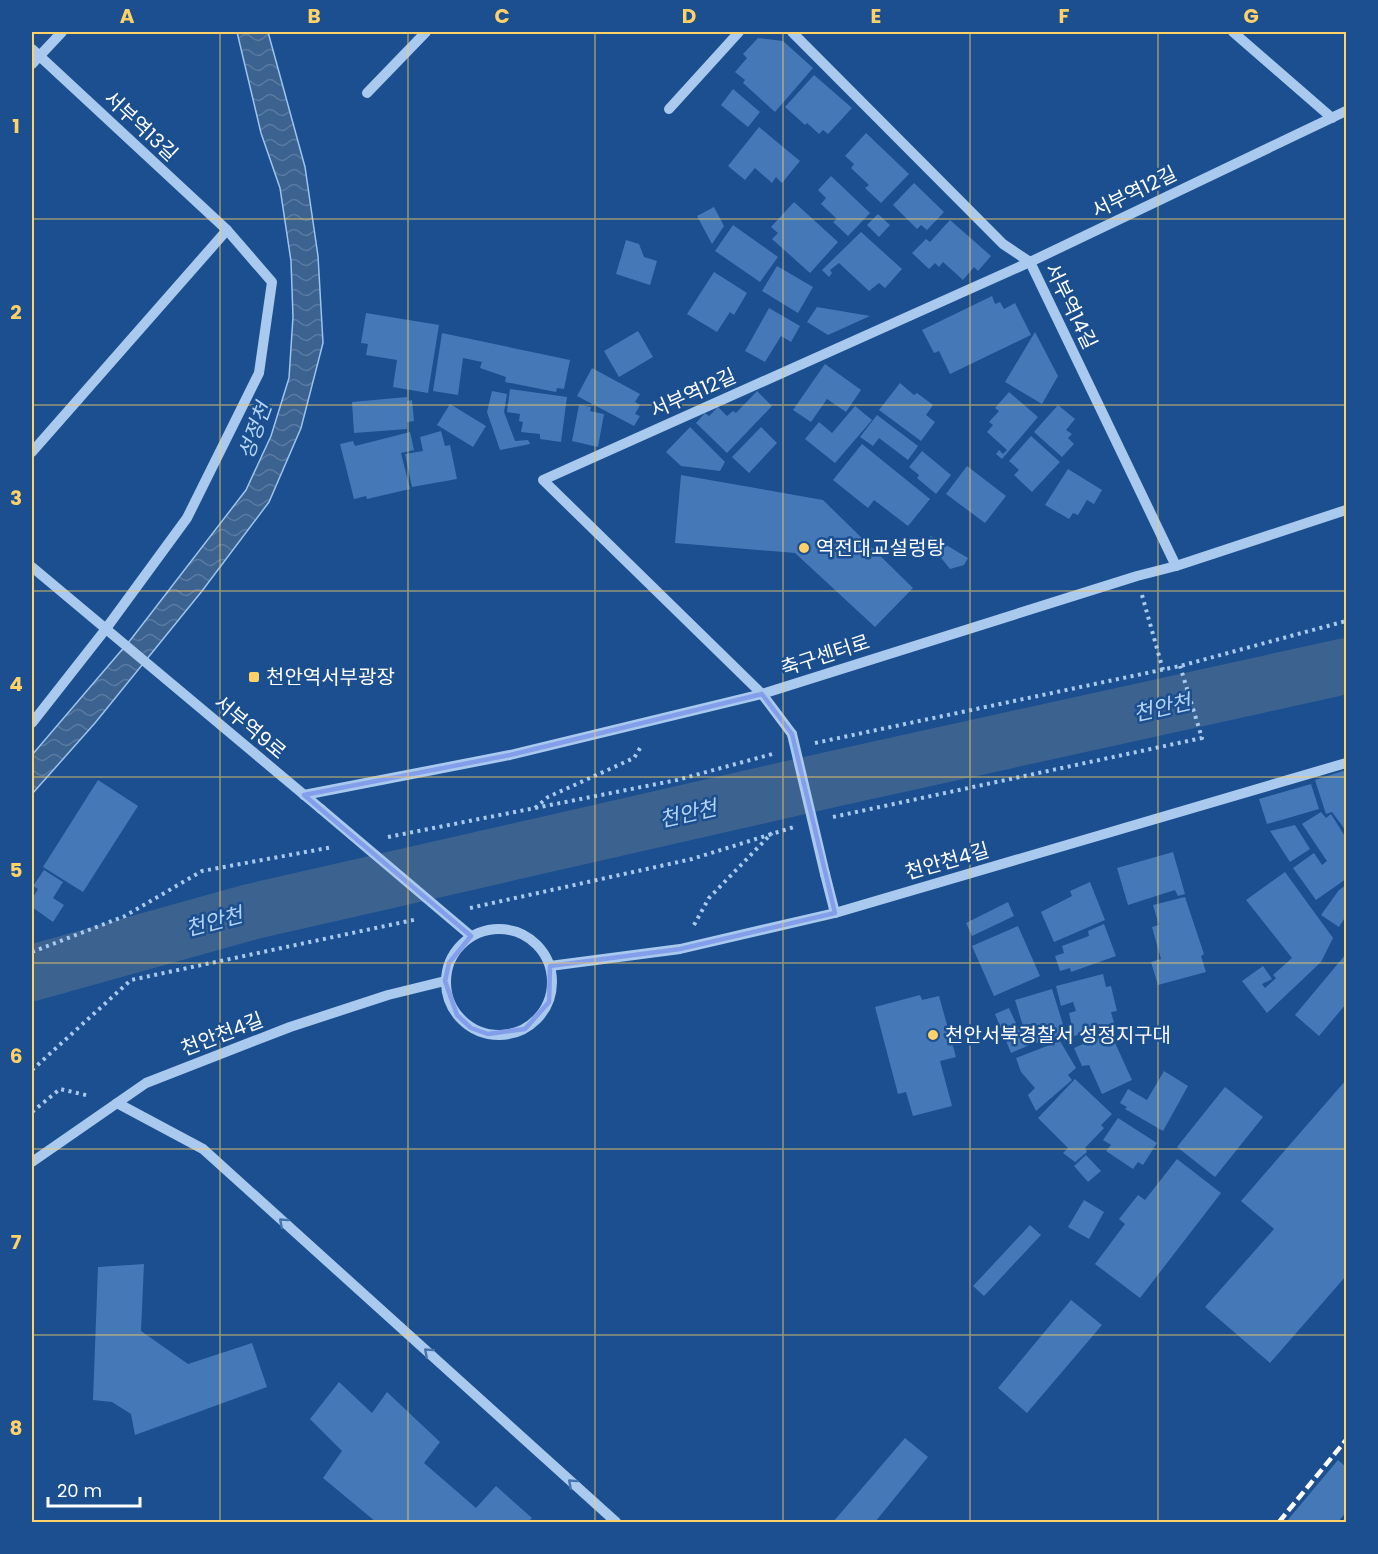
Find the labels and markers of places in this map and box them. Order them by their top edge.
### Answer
place label: 역전대교설렁탕 [816,534,945,562]
marker: 역전대교설렁탕 [797,541,811,555]
place label: 천안역서부광장 [266,663,395,691]
marker: 천안역서부광장 [247,670,261,684]
place label: 천안서북경찰서 성정지구대 [945,1021,1171,1049]
marker: 천안서북경찰서 성정지구대 [926,1028,940,1042]

